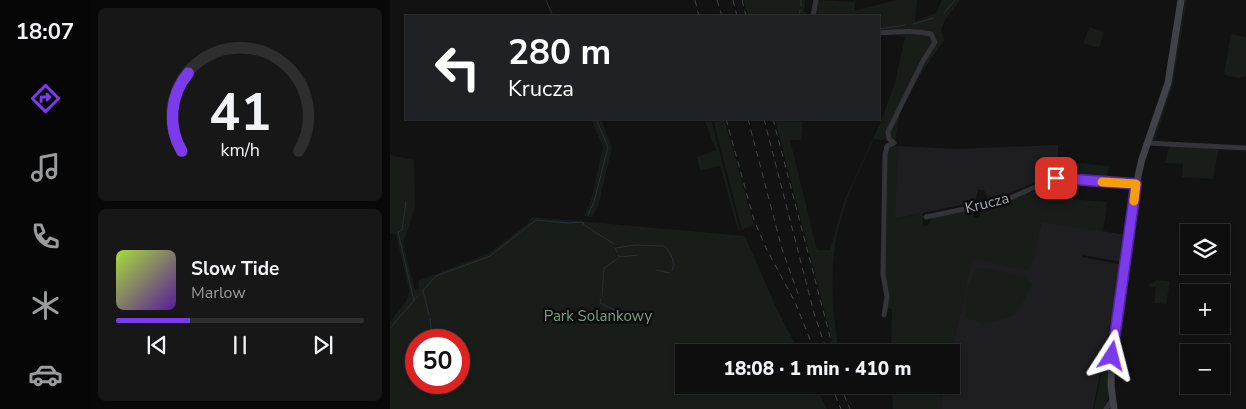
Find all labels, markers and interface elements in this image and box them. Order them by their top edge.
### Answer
text: 18:07 [16,17,74,47]
text: 280 m [508,29,611,76]
icon: left [425,35,490,100]
text: Krucza [508,74,574,104]
text: 41 [209,77,271,148]
icon: directions [28,81,63,116]
text: km/h [220,138,260,162]
icon: music [28,150,63,185]
pin [1035,157,1077,199]
icon: arrive [1042,164,1070,192]
street label: Krucza [963,188,1011,218]
icon: phone [28,219,63,254]
map controls [1180,224,1230,394]
button: layers [1180,224,1230,274]
text: Slow Tide [191,256,279,282]
text: Marlow [191,282,246,304]
button: + [1180,284,1230,334]
icon: climate [28,288,63,323]
park label: Park Solankowy [544,306,653,326]
speed limit sign: 50 [405,329,470,394]
position arrow [1085,329,1137,381]
icon: previous [143,331,171,359]
icon: pause [226,331,254,359]
icon: next [309,331,337,359]
button: − [1180,344,1230,394]
text: 18:08 · 1 min · 410 m [724,356,911,382]
icon: car [28,357,63,392]

